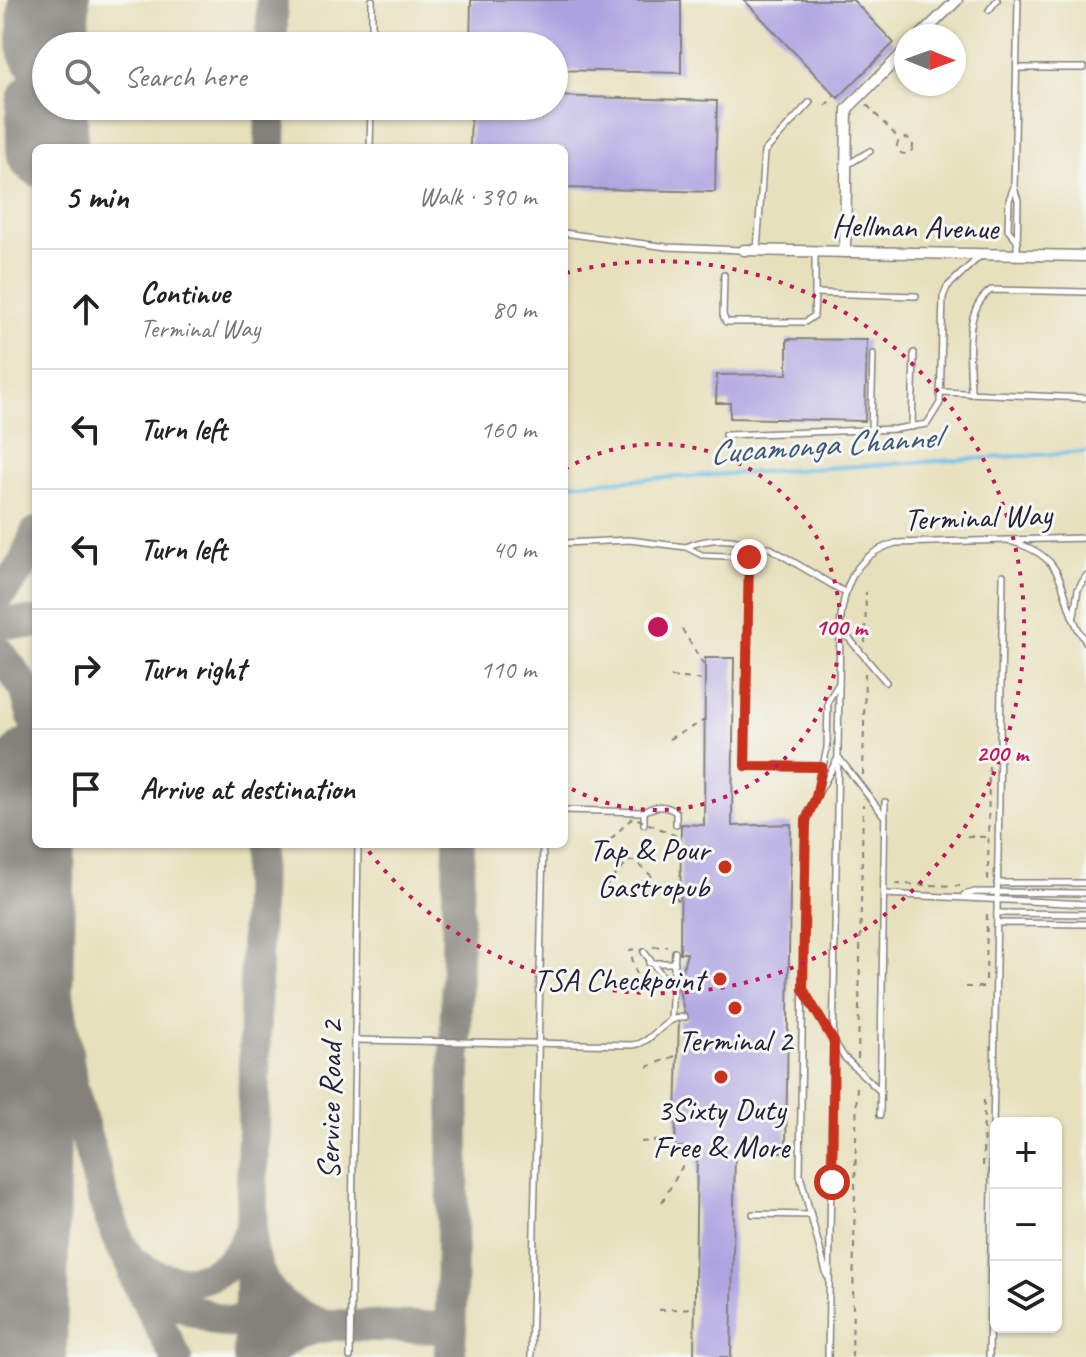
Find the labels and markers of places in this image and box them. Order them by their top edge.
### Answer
centre of rings [644,613,672,641]
place label: Tap & Pour Gastropub [589,829,712,907]
marker: Tap & Pour Gastropub [716,858,734,876]
place label: TSA Checkpoint [533,959,708,1000]
marker: TSA Checkpoint [711,970,729,988]
marker: Terminal 2 [726,999,744,1017]
place label: Terminal 2 [678,1020,795,1061]
marker: 3Sixty Duty Free & More [712,1068,730,1086]
place label: 3Sixty Duty Free & More [653,1089,792,1167]

